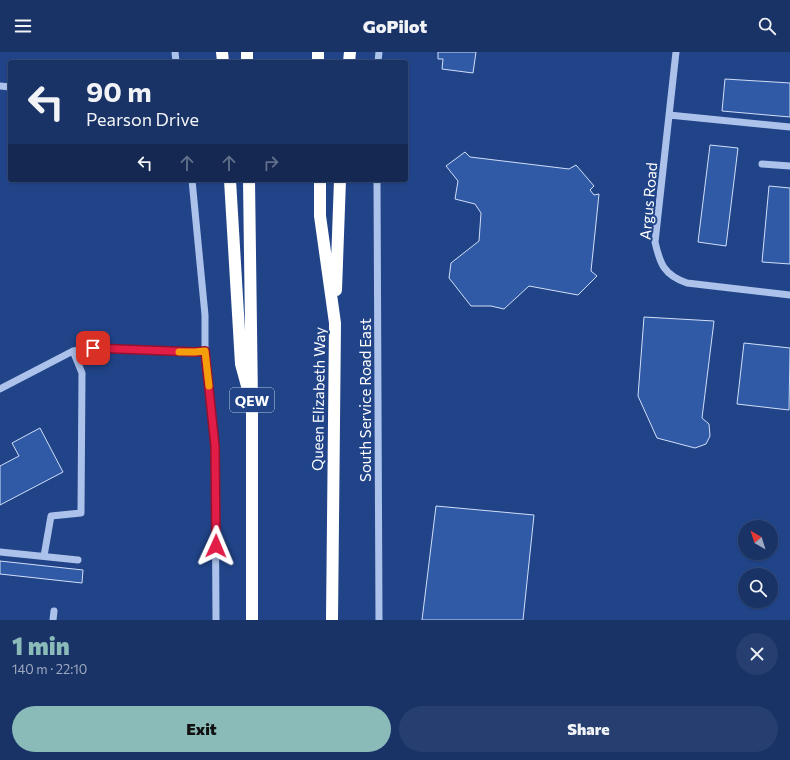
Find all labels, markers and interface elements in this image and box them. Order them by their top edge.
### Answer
icon: menu [12,15,34,37]
text: GoPilot [363,15,427,37]
icon: search [756,15,778,37]
text: 90 m [86,74,152,108]
icon: left [20,76,72,128]
text: Pearson Drive [86,108,199,130]
icon: left [134,152,156,174]
icon: ahead [176,152,198,174]
icon: ahead [218,152,240,174]
icon: right [260,152,282,174]
street label: Argus Road [636,162,660,240]
street label: South Service Road East [356,318,374,482]
street label: Queen Elizabeth Way [308,327,328,471]
pin [76,331,110,365]
icon: arrive [82,337,104,359]
road number: QEW [230,388,274,412]
north arrow [738,520,778,560]
map controls [738,520,778,608]
position arrow [195,525,237,567]
button: search [738,568,778,608]
text: 1 min [12,631,70,660]
button: close [736,633,778,675]
text: 140 m · 22:10 [12,661,87,677]
button: Exit [12,706,391,752]
button: Share [399,706,778,752]

